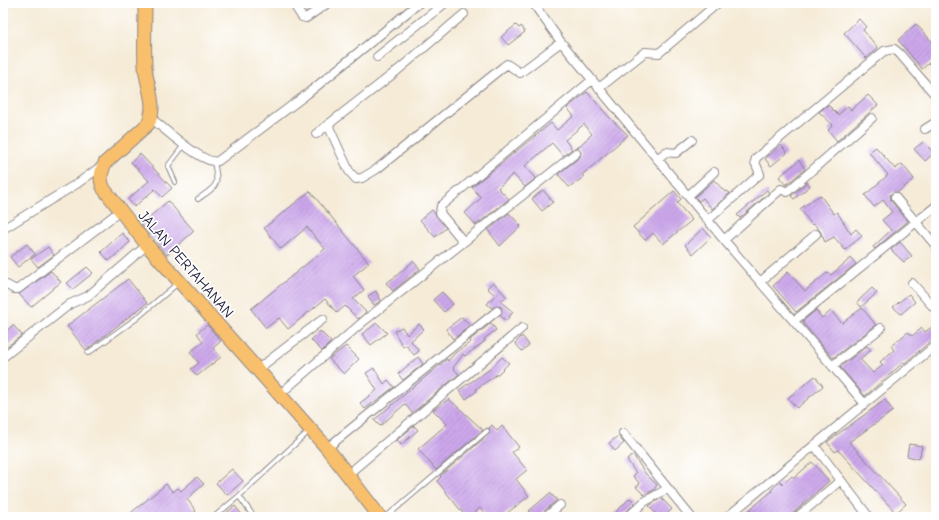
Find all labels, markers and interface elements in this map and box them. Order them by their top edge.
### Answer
street label: JALAN PERTAHANAN [134,207,238,321]

